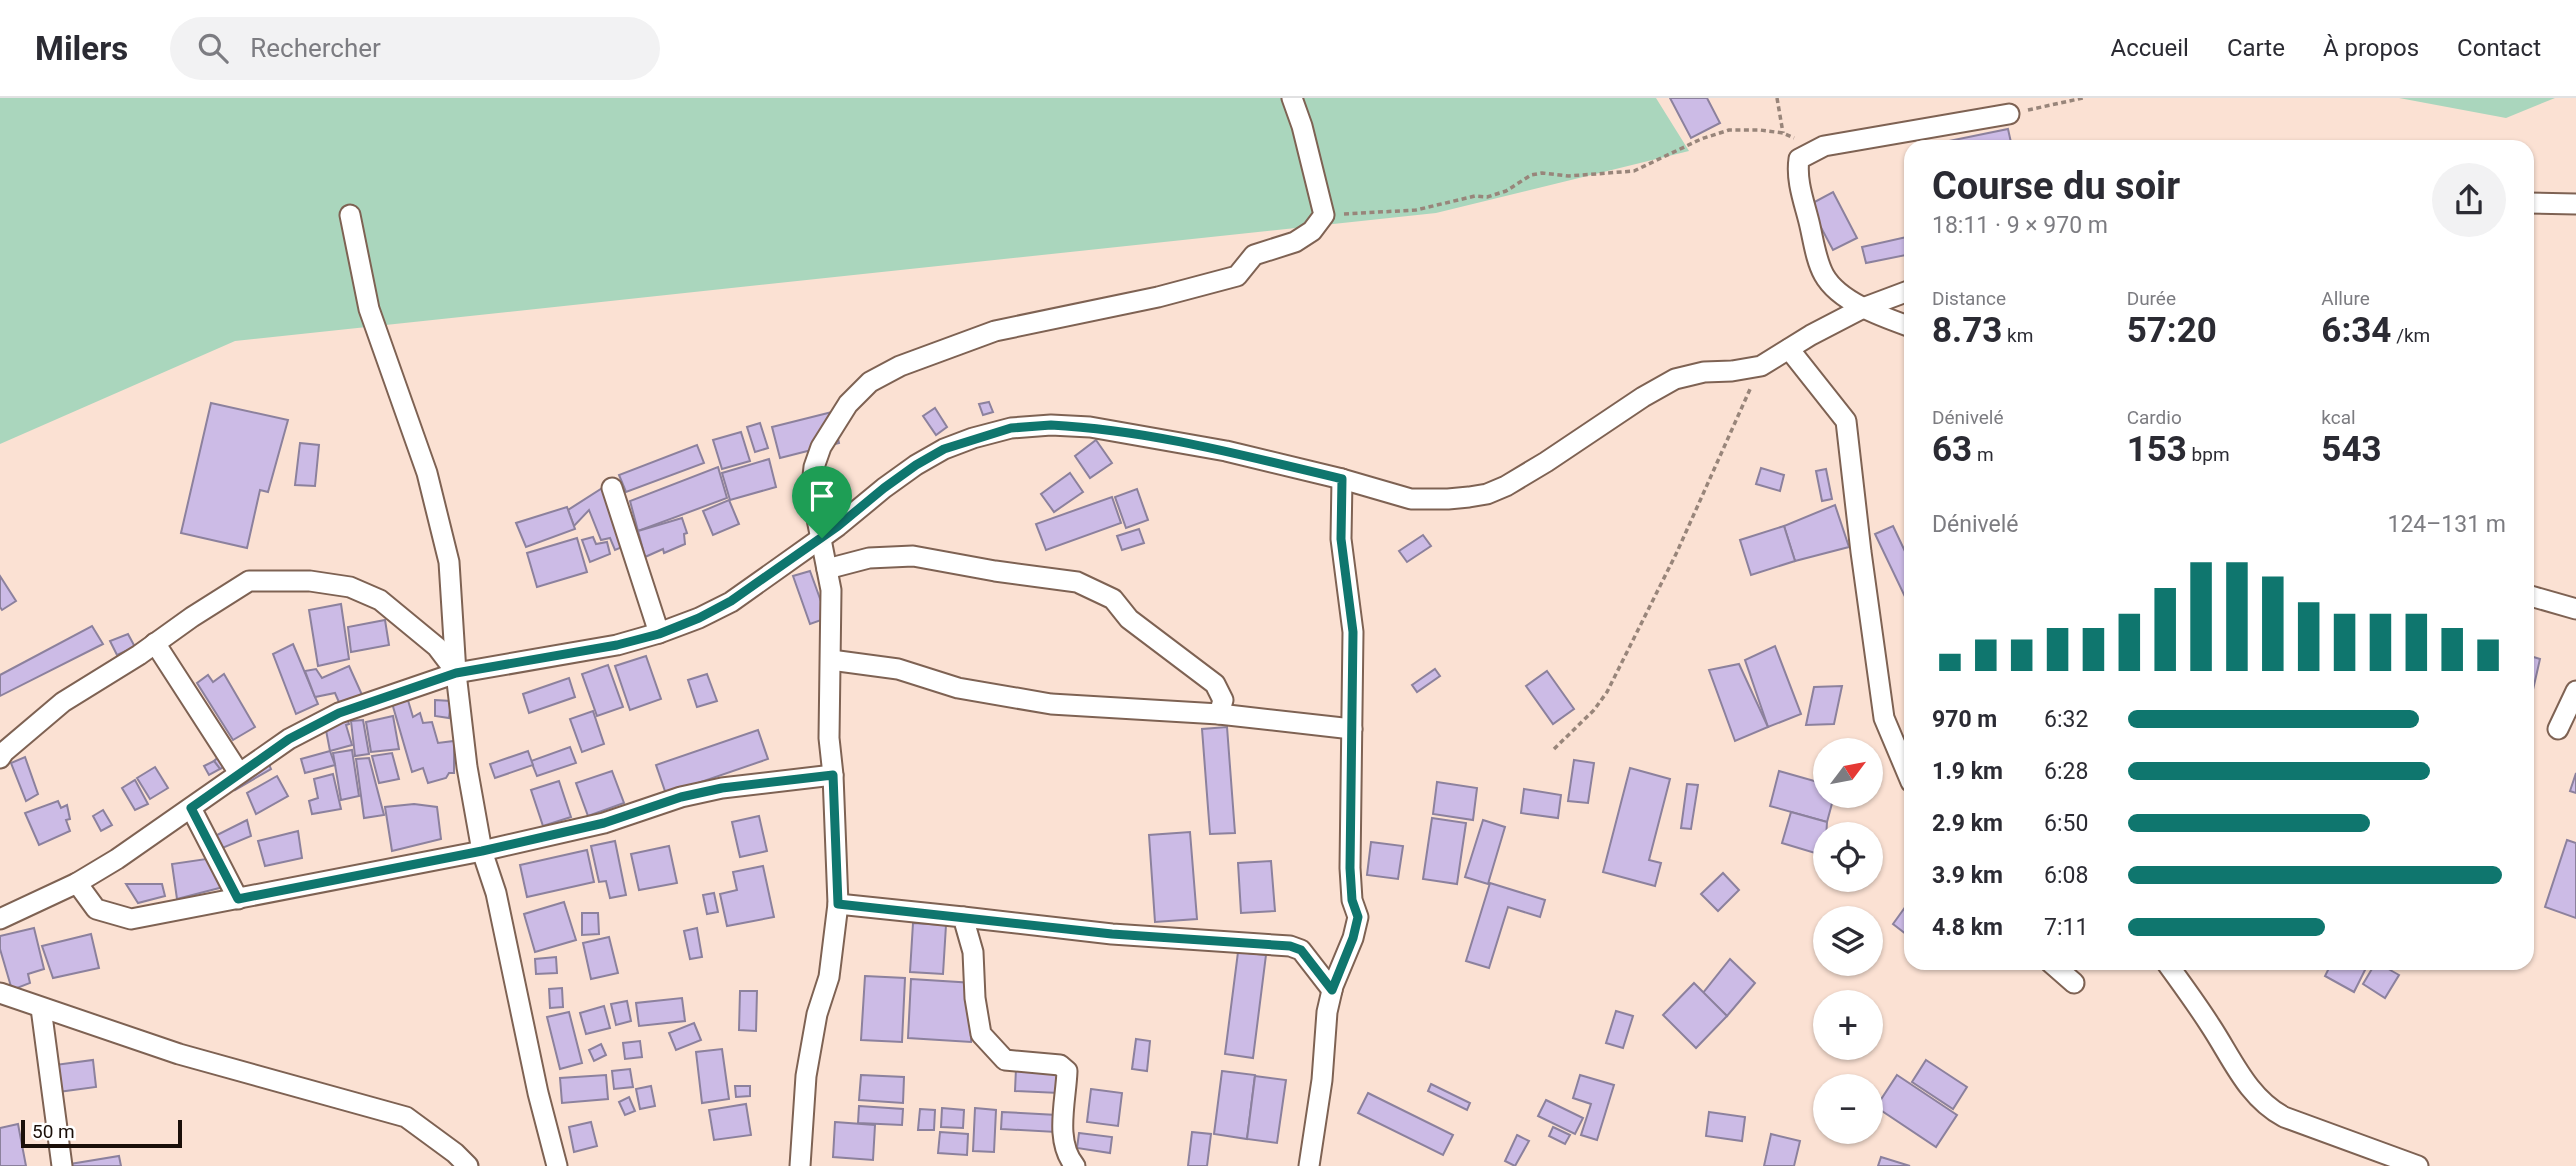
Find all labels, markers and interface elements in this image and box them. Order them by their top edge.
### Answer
search box [170,17,660,80]
text: Milers [35,29,128,68]
icon: search [194,29,232,67]
text: Rechercher [250,33,381,63]
text: Accueil [2110,34,2189,62]
text: Carte [2227,34,2285,62]
text: À propos [2323,34,2419,62]
text: Contact [2457,34,2541,62]
button: share [2432,163,2506,237]
text: Course du soir [1932,164,2180,208]
text: 18:11 · 9 × 970 m [1932,212,2108,239]
text: Distance [1932,287,2006,310]
text: Durée [2127,287,2176,310]
text: Allure [2321,287,2370,310]
text: 8.73 [1932,310,2002,351]
text: 57:20 [2127,310,2217,351]
text: 6:34 [2321,310,2391,351]
text: km [2002,324,2033,347]
text: /km [2391,324,2430,347]
text: Dénivelé [1932,406,2004,429]
text: Cardio [2127,406,2182,429]
text: kcal [2321,406,2356,429]
text: 63 [1932,429,1972,470]
text: 153 [2127,429,2187,470]
text: 543 [2321,429,2382,470]
text: m [1972,443,1994,466]
text: bpm [2187,443,2230,466]
pin [792,466,852,538]
icon: arrive [803,477,841,515]
text: Dénivelé [1932,511,2019,538]
text: 124–131 m [2387,511,2506,538]
text: 970 m [1932,706,1997,733]
text: 6:32 [2044,706,2088,733]
north arrow [1813,738,1883,808]
map controls [1813,738,1883,1144]
text: 1.9 km [1932,758,2003,785]
text: 6:28 [2044,758,2088,785]
text: 2.9 km [1932,810,2003,837]
text: 6:50 [2044,810,2088,837]
button: locate [1813,822,1883,892]
text: 3.9 km [1932,862,2003,889]
text: 6:08 [2044,862,2088,889]
button: layers [1813,906,1883,976]
text: 4.8 km [1932,914,2003,941]
text: 7:11 [2044,914,2088,941]
button: + [1813,990,1883,1060]
button: − [1813,1074,1883,1144]
scale bar [21,1117,182,1149]
text: 50 m [32,1120,75,1143]

